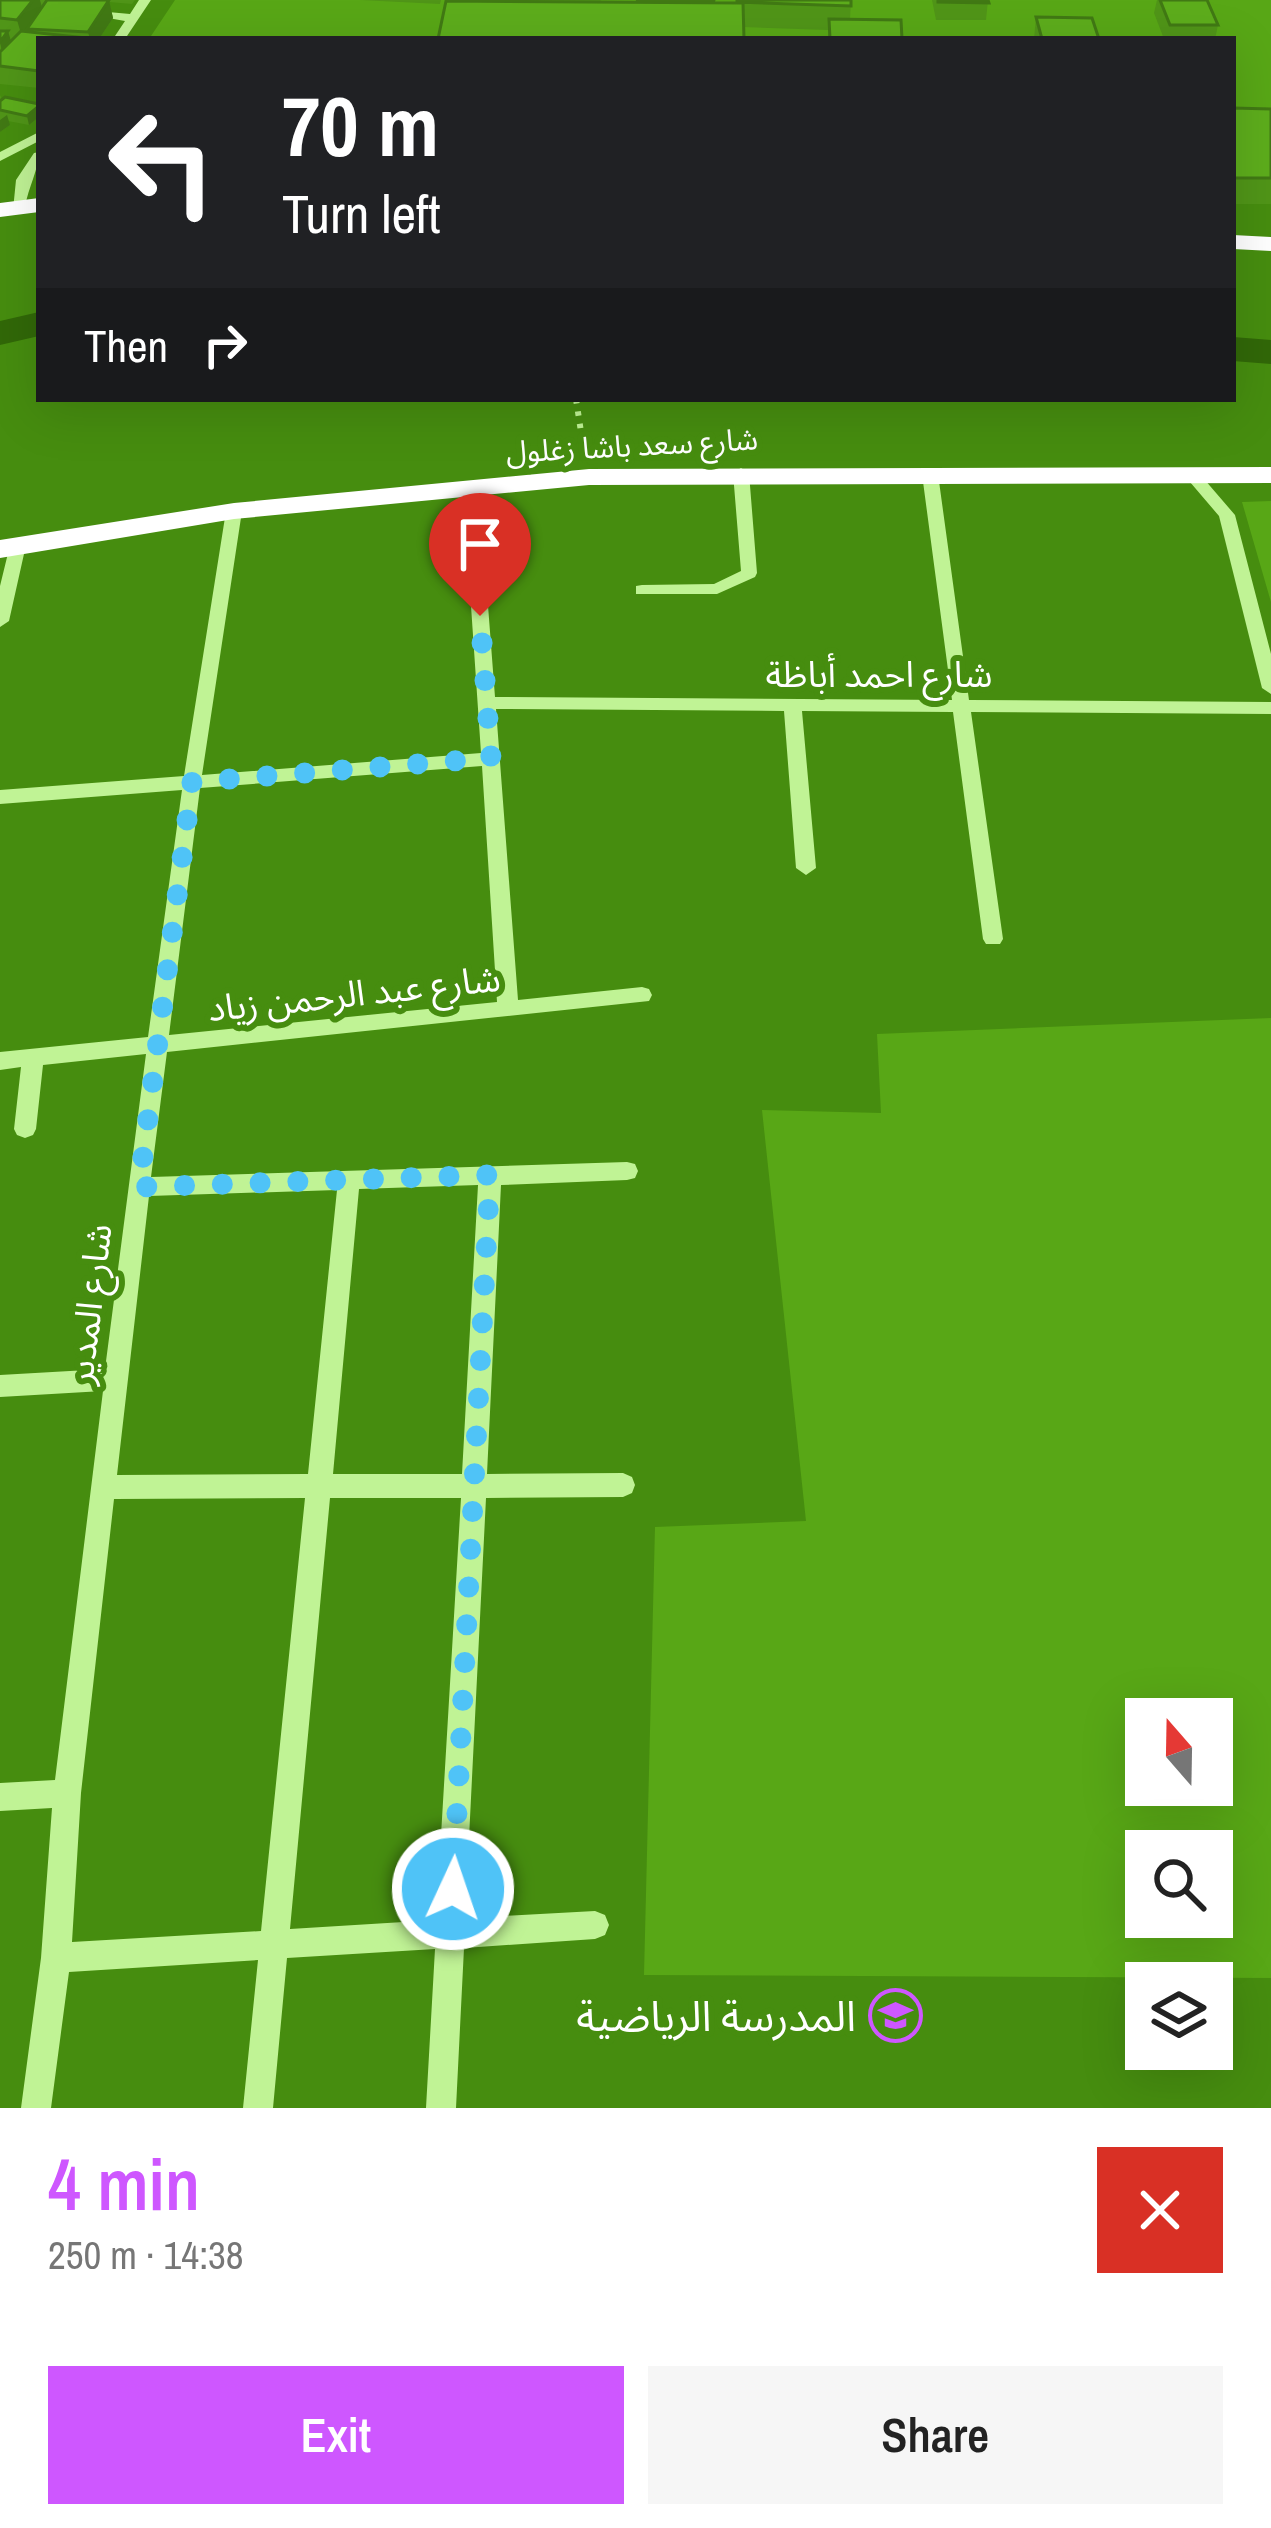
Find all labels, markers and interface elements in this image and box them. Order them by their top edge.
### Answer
text: 70 m [282,69,439,182]
icon: left [84,84,240,240]
text: Turn left [282,177,441,250]
icon: right [192,312,258,378]
text: Then [84,315,168,376]
street label: شارع سعد باشا زغلول [505,418,759,475]
pin [429,493,531,616]
icon: arrive [447,511,513,577]
street label: شارع احمد أباظة [766,650,992,701]
street label: شارع عبد الرحمن زياد [205,954,503,1035]
street label: شارع المدير [55,1221,126,1388]
north arrow [1125,1698,1233,1806]
map controls [1125,1698,1233,2070]
position arrow [390,1826,516,1952]
button: search [1125,1830,1233,1938]
button: layers [1125,1962,1233,2070]
place label: المدرسة الرياضية [576,1988,856,2044]
school or university icon: المدرسة الرياضية [867,1988,923,2044]
text: 4 min [48,2135,200,2232]
button: close [1097,2147,1223,2273]
text: 250 m · 14:38 [48,2229,244,2281]
button: Exit [48,2366,624,2504]
button: Share [648,2366,1223,2504]

